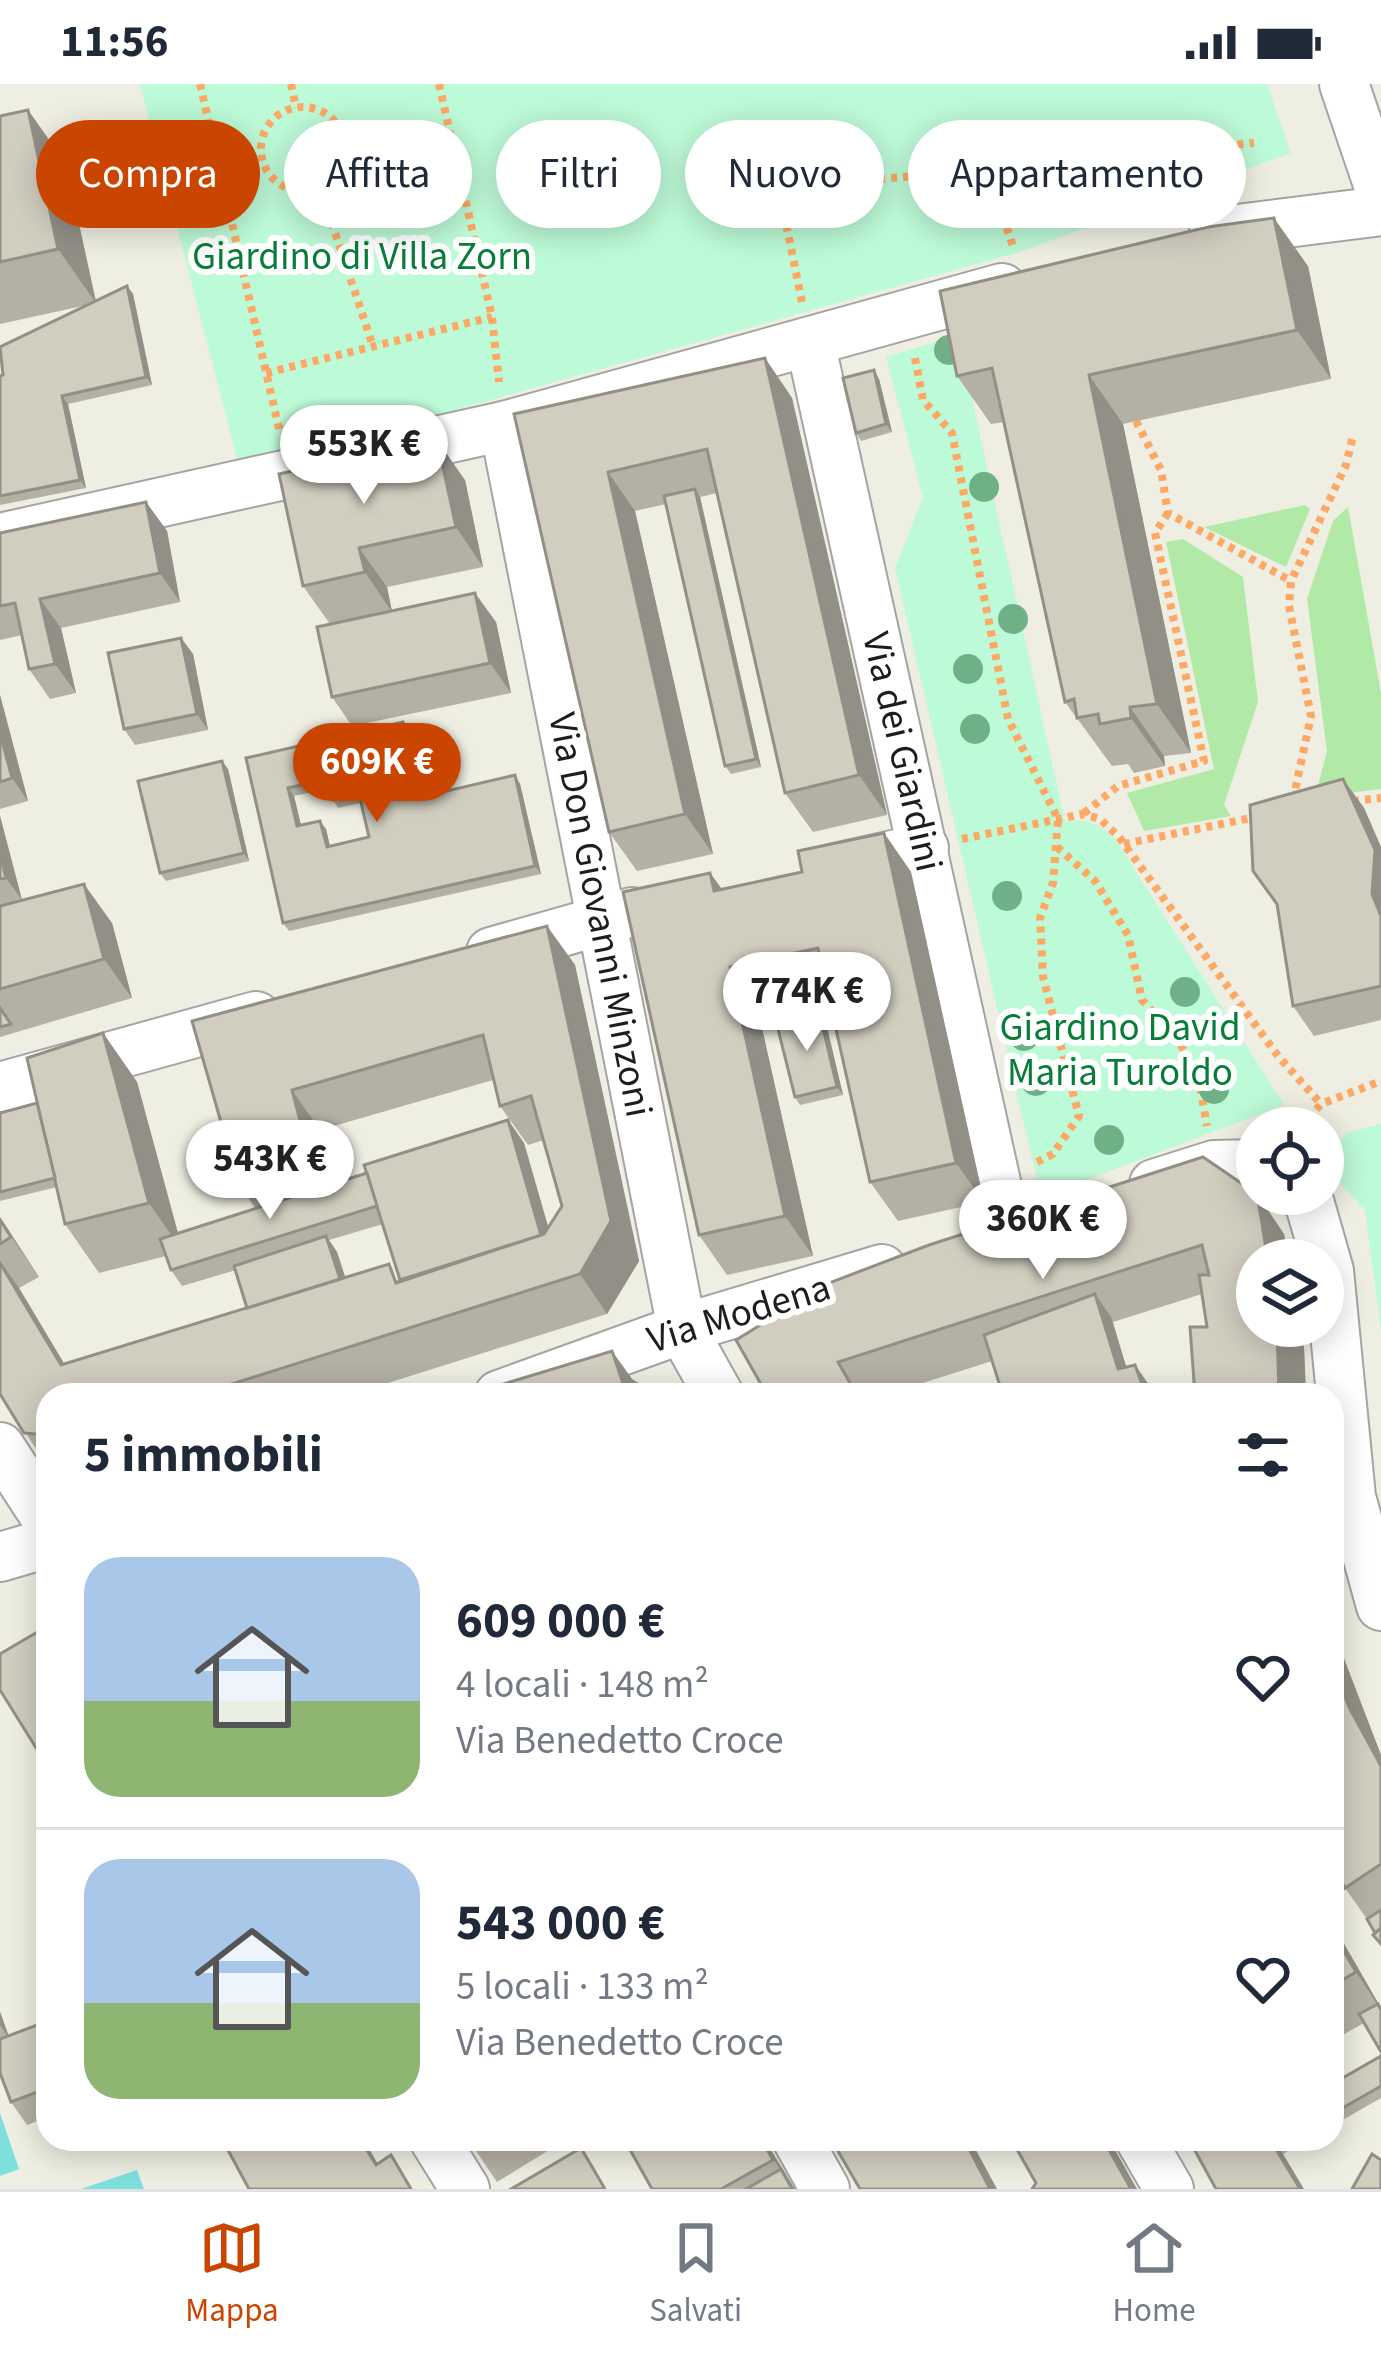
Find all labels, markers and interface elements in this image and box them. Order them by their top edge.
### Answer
text: 11:56 [60,10,169,74]
chip: Compra [36,120,260,228]
chip: Affitta [284,120,472,228]
chip: Filtri [496,120,661,228]
chip: Nuovo [685,120,884,228]
chip: Appartamento [908,120,1246,228]
park label: Giardino di Villa Zorn [192,229,532,285]
pin: 553K € [266,405,462,507]
text: 553K € [307,416,421,472]
street label: Via dei Giardini [847,627,957,877]
street label: Via Don Giovanni Minzoni [533,708,667,1122]
pin: 609K € [279,723,475,825]
text: 609K € [320,734,434,790]
pin: 774K € [709,952,905,1054]
text: 774K € [750,963,864,1019]
park label: Giardino David Maria Turoldo [999,1000,1241,1101]
map controls [1236,1107,1344,1347]
button: locate [1236,1107,1344,1215]
pin: 543K € [172,1120,368,1222]
text: 543K € [213,1131,327,1187]
pin: 360K € [945,1180,1141,1282]
text: 360K € [986,1191,1100,1247]
button: layers [1236,1239,1344,1347]
street label: Via Modena [641,1260,837,1368]
text: 5 immobili [84,1419,323,1491]
icon: filters [1230,1422,1296,1488]
text: 609 000 € [456,1585,665,1657]
icon: home [180,1605,324,1749]
icon: heart [1230,1644,1296,1710]
text: 4 locali · 148 m² [456,1657,709,1713]
text: Via Benedetto Croce [456,1713,784,1769]
text: 543 000 € [456,1887,665,1959]
icon: home [180,1907,324,2051]
icon: heart [1230,1946,1296,2012]
text: 5 locali · 133 m² [456,1959,709,2015]
text: Via Benedetto Croce [456,2015,784,2071]
tab: Mappa [185,2215,279,2334]
tab: Salvati [649,2215,742,2334]
tab: Home [1113,2215,1196,2334]

